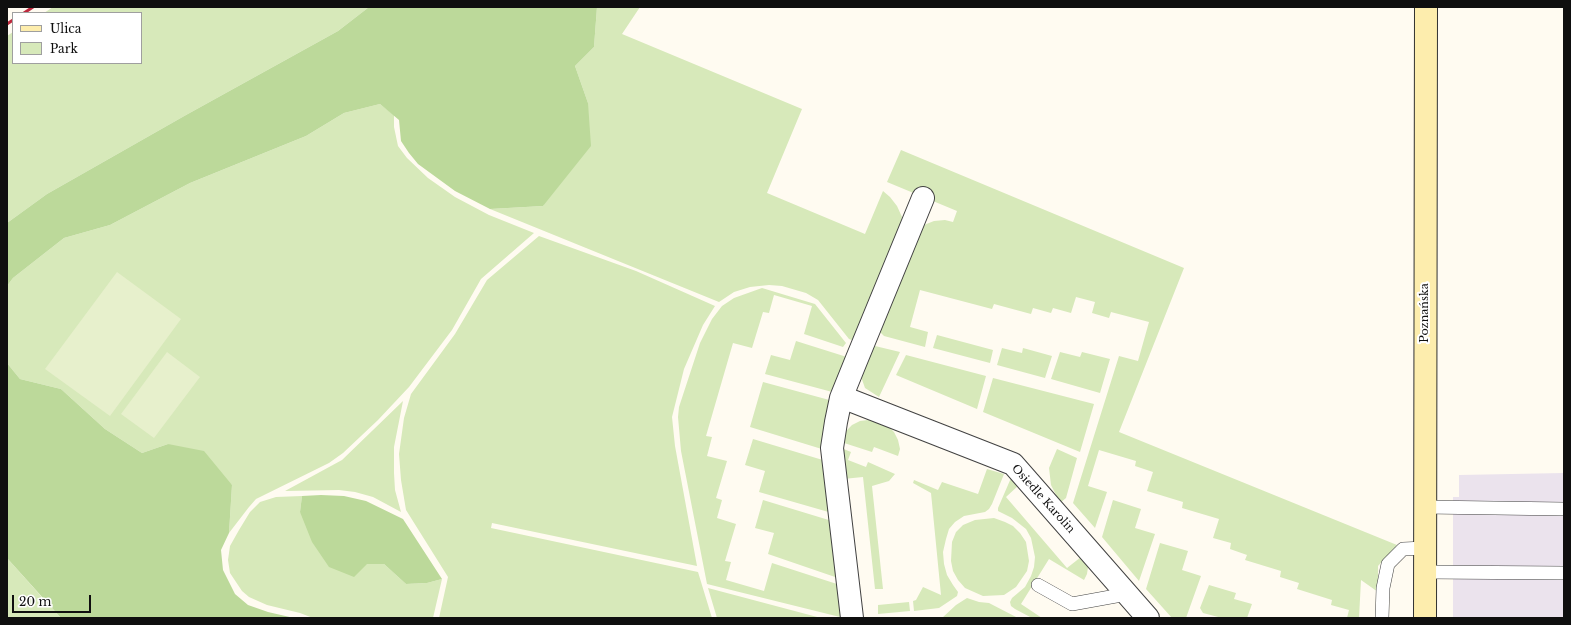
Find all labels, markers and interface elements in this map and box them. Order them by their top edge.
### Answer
legend [12,12,142,64]
text: Ulica [50,21,81,36]
text: Park [50,41,78,56]
street label: Poznańska [1418,283,1432,343]
street label: Osiedle Karolin [1009,462,1077,536]
scale bar [14,587,93,613]
text: 20 m [19,594,51,609]

